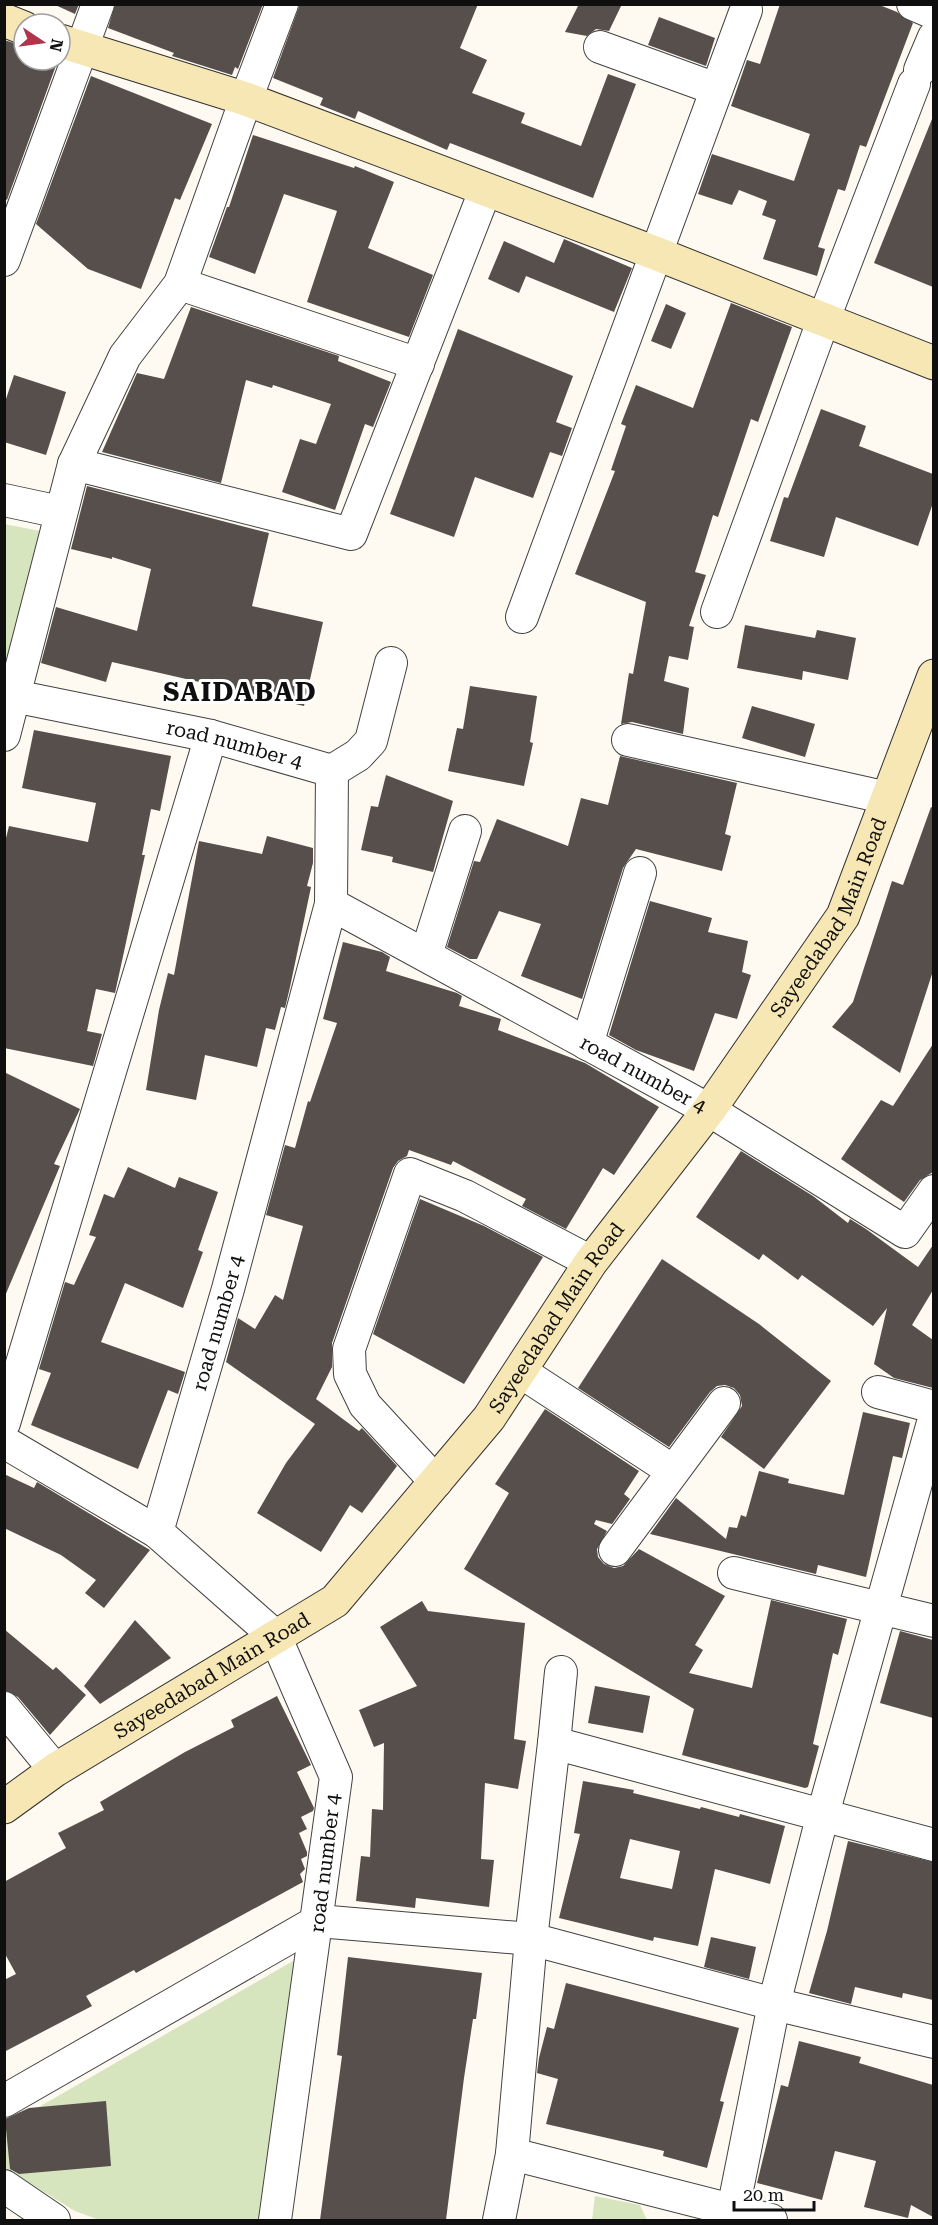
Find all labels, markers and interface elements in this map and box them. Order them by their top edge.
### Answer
north arrow [12,12,72,72]
text: N [45,37,67,53]
district label: SAIDABAD [163,677,317,707]
street label: road number 4 [164,715,306,774]
street label: Sayeedabad Main Road [765,814,891,1022]
street label: road number 4 [576,1030,711,1119]
street label: Sayeedabad Main Road [484,1218,629,1418]
street label: road number 4 [187,1251,249,1393]
street label: Sayeedabad Main Road [109,1607,314,1744]
street label: road number 4 [305,1791,346,1934]
scale bar [734,2174,814,2212]
text: 20 m [743,2184,784,2205]

